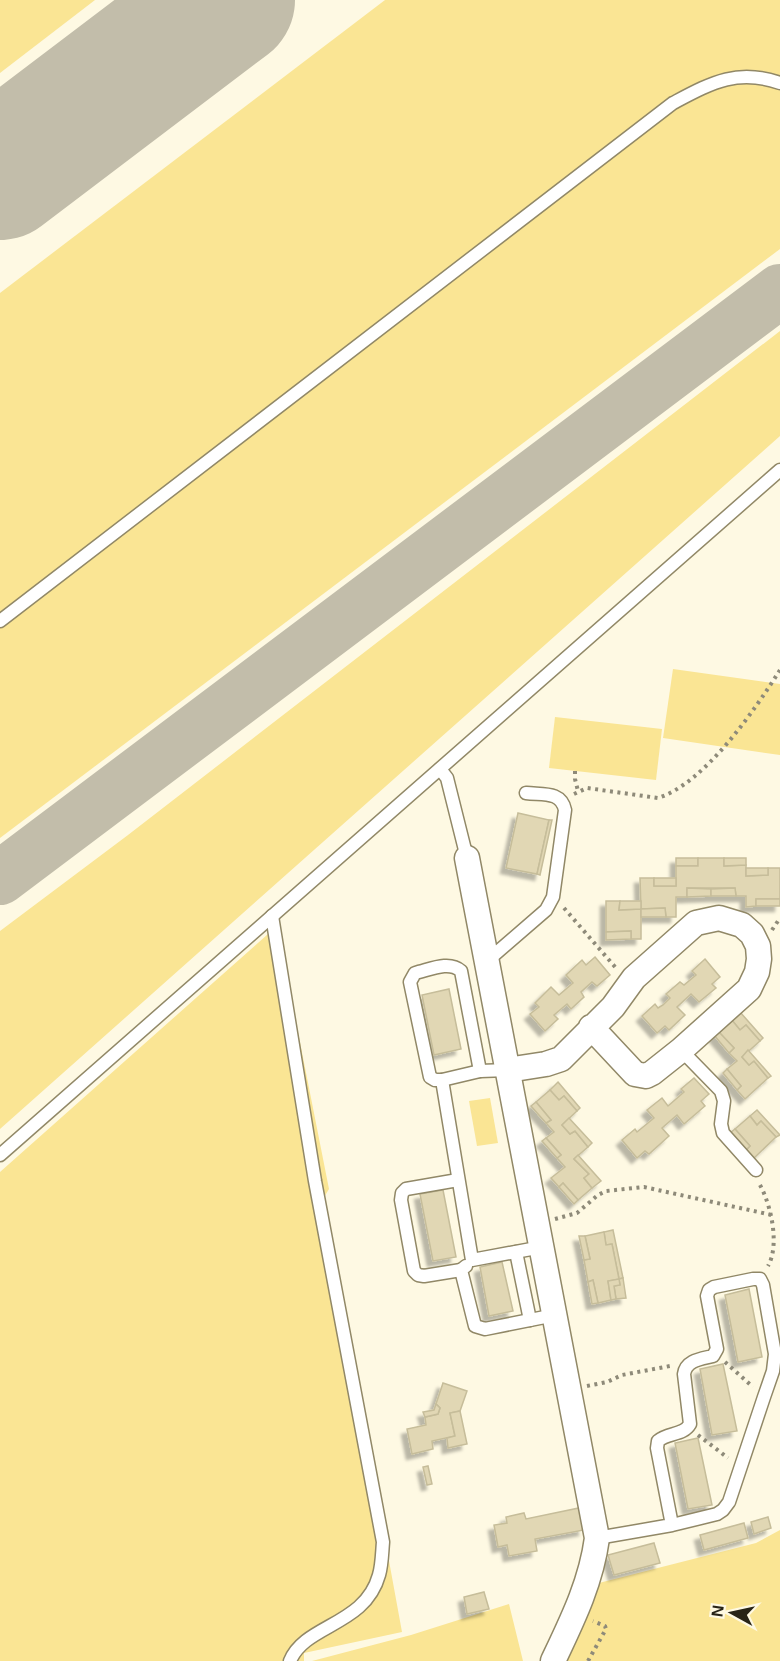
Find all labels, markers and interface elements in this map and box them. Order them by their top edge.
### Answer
north arrow [702,1583,762,1643]
text: N [708,1604,727,1618]

